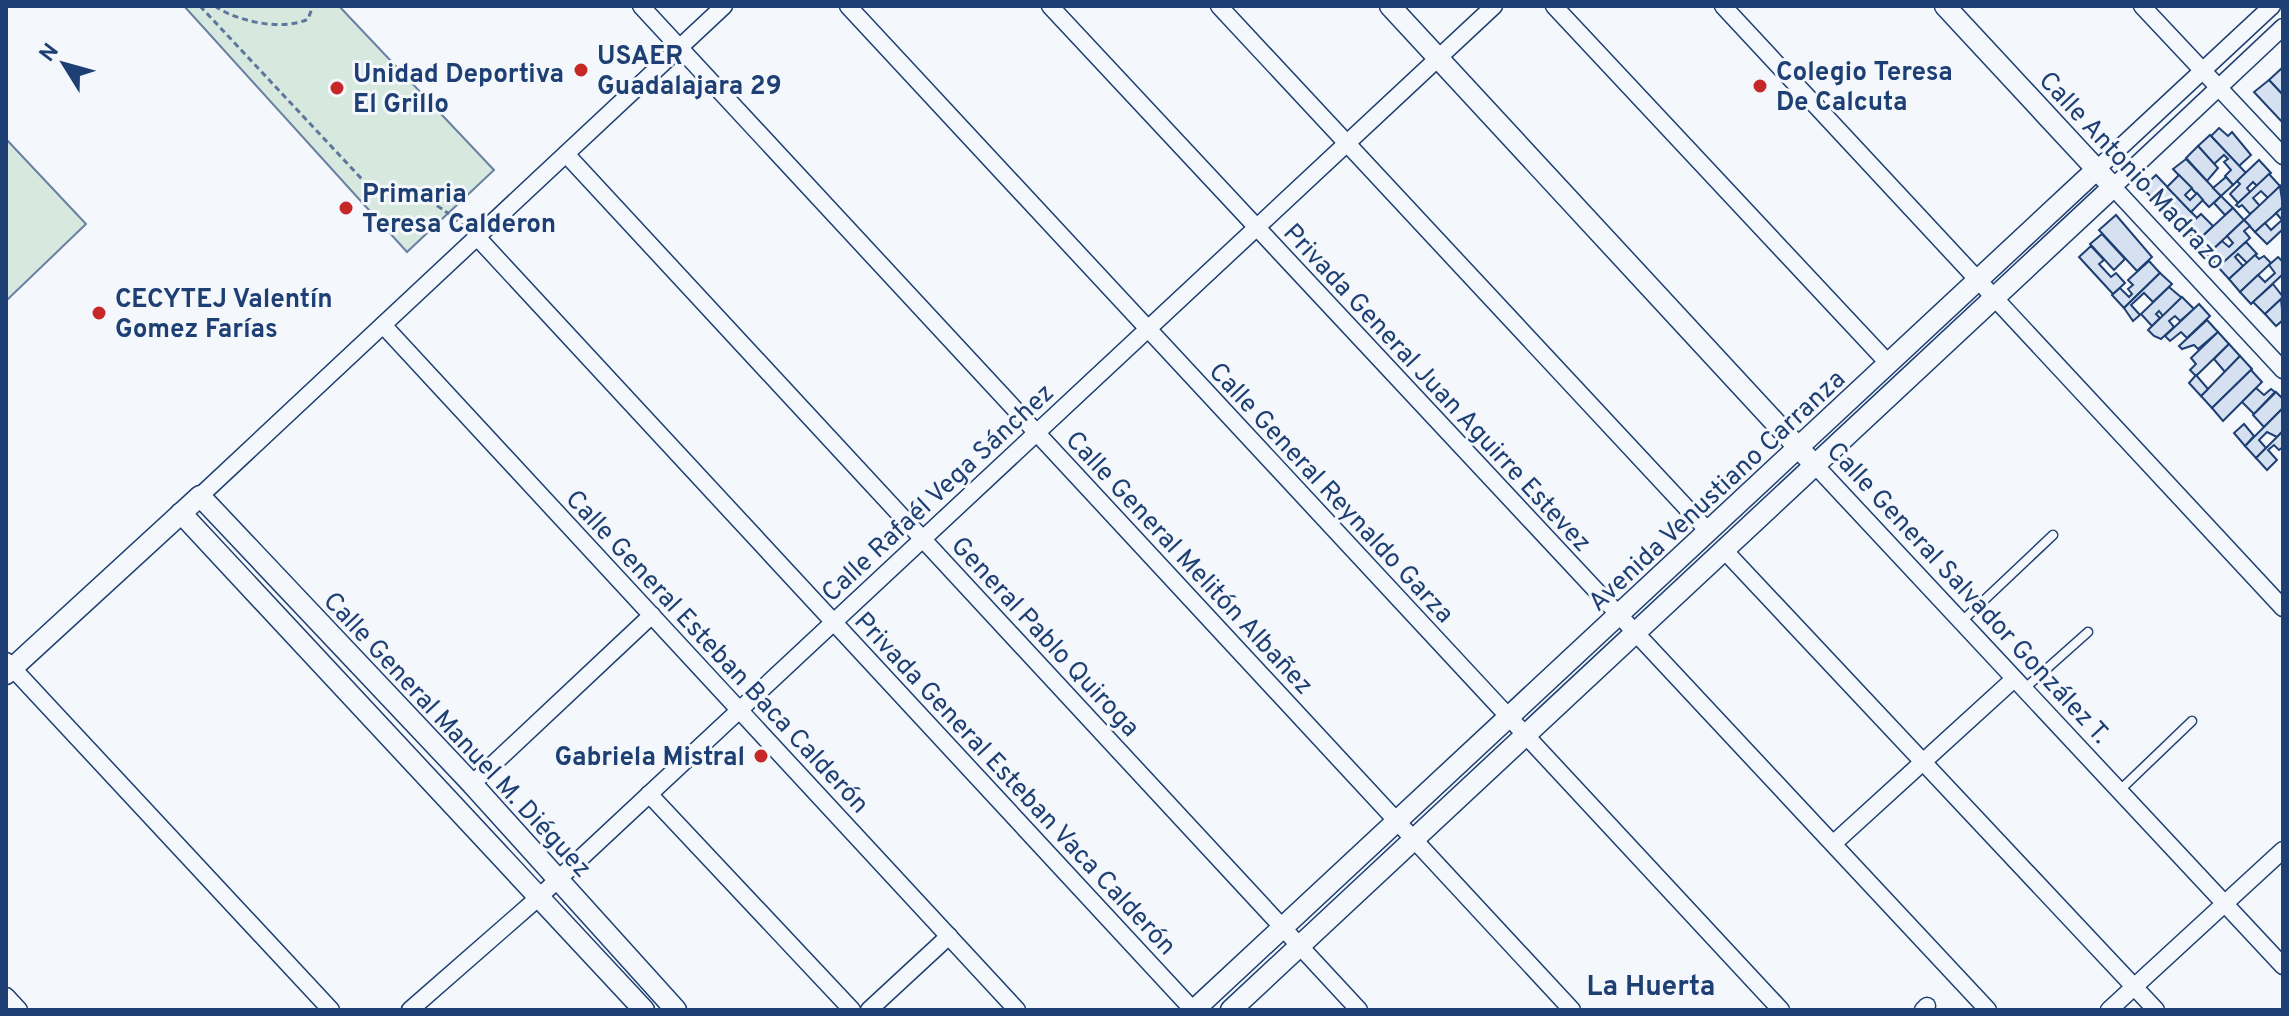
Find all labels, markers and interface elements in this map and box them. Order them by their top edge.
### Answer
north arrow [24,24,104,104]
text: N [34,39,66,68]
place label: USAER Guadalajara 29 [597,41,782,104]
place label: Colegio Teresa De Calcuta [1776,57,1953,120]
place label: Unidad Deportiva El Grillo [353,59,564,122]
marker: USAER Guadalajara 29 [572,61,590,79]
street label: Calle Antonio Madrazo [2030,65,2232,278]
marker: Colegio Teresa De Calcuta [1751,77,1769,95]
marker: Unidad Deportiva El Grillo [328,79,346,97]
place label: Primaria Teresa Calderon [362,179,556,242]
marker: Primaria Teresa Calderon [337,199,355,217]
street label: Privada General Juan Aguirre Estevez [1275,217,1597,560]
place label: CECYTEJ Valentín Gomez Farías [115,284,333,347]
marker: CECYTEJ Valentín Gomez Farías [90,304,108,322]
street label: Calle General Reynaldo Garza [1200,356,1460,631]
street label: Avenida Venustiano Carranza [1582,364,1853,620]
street label: Calle Rafaél Vega Sánchez [815,377,1062,610]
street label: Calle General Melitón Albañez [1057,425,1319,703]
street label: Calle General Salvador González T. [1818,436,2116,752]
street label: Calle General Esteban Baca Calderón [557,484,875,822]
street label: General Pablo Quiroga [943,531,1146,745]
street label: Calle General Manuel M. Diéguez [315,586,597,886]
street label: Privada General Esteban Vaca Calderón [846,606,1182,963]
place label: Gabriela Mistral [554,742,745,775]
marker: Gabriela Mistral [752,747,770,765]
district label: La Huerta [1587,970,1715,1006]

